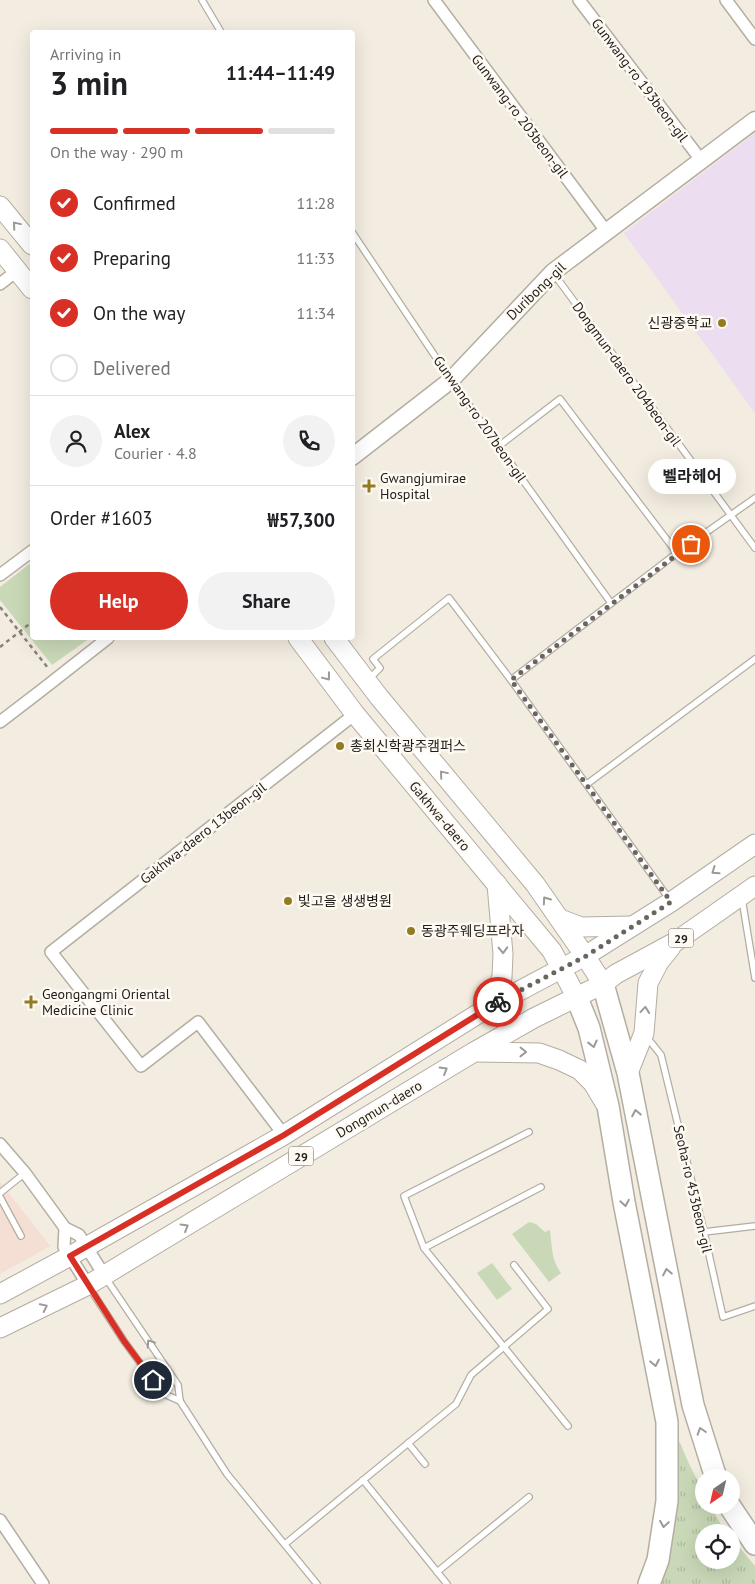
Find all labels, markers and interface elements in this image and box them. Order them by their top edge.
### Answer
street label: Gunwang-ro 193beon-gil [588,15,692,145]
text: Arriving in [50,44,121,64]
street label: Gunwang-ro 203beon-gil [468,51,572,181]
text: 11:44–11:49 [226,61,335,85]
text: 3 min [50,62,128,104]
text: On the way · 290 m [50,142,183,162]
icon: check [50,189,78,217]
text: Confirmed [93,191,176,215]
text: 11:28 [297,193,335,213]
one-way arrow [14,222,22,231]
icon: check [50,244,78,272]
text: Preparing [93,246,171,270]
text: 11:33 [297,248,335,268]
street label: Duribong-gil [502,258,570,324]
street label: Dongmun-daero 204beon-gil [569,298,685,450]
icon: check [50,299,78,327]
text: On the way [93,301,185,325]
text: 11:34 [297,303,335,323]
place label: 신광중학교 [648,314,712,332]
marker: 신광중학교 [716,317,728,329]
street label: Gunwang-ro 207beon-gil [430,352,530,486]
text: Delivered [93,356,171,380]
button: person [50,415,102,467]
button: phone [283,415,335,467]
text: Alex [114,419,150,443]
text: Courier · 4.8 [114,443,197,463]
callout: 벨라헤어 [647,459,735,494]
text: 벨라헤어 [663,466,721,486]
place label: Gwangjumirae Hospital [380,469,466,503]
marker: Gwangjumirae Hospital [362,479,376,493]
text: Order #1603 [50,506,153,530]
text: ₩57,300 [267,508,335,532]
pin [670,523,712,565]
icon: bag [677,530,705,558]
button: Help [50,572,188,630]
button: Share [198,572,335,630]
one-way arrow [321,671,330,681]
place label: 총회신학광주캠퍼스 [350,737,466,755]
marker: 총회신학광주캠퍼스 [334,740,346,752]
one-way arrow [441,771,449,780]
street label: Gakhwa-daero [405,777,475,855]
street label: Gakhwa-daero 13beon-gil [136,778,270,888]
one-way arrow [711,865,721,874]
place label: 빛고을 생생병원 [298,892,392,910]
marker: 빛고을 생생병원 [282,895,294,907]
one-way arrow [543,896,552,906]
place label: 동광주웨딩프라자 [421,922,524,940]
marker: 동광주웨딩프라자 [405,925,417,937]
road number: 29 [668,928,694,948]
one-way arrow [497,946,508,954]
courier [473,977,523,1027]
place label: Geongangmi Oriental Medicine Clinic [42,985,170,1019]
icon: bike [484,988,512,1016]
marker: Geongangmi Oriental Medicine Clinic [24,995,38,1009]
one-way arrow [640,1006,651,1014]
one-way arrow [587,1039,597,1047]
one-way arrow [519,1047,527,1057]
one-way arrow [438,1067,447,1076]
street label: Dongmun-daero [333,1076,425,1142]
one-way arrow [631,1109,641,1117]
street label: Seoha-ro 453beon-gil [670,1123,716,1255]
road number: 29 [288,1146,314,1166]
one-way arrow [619,1199,629,1207]
one-way arrow [180,1223,189,1233]
one-way arrow [662,1268,673,1277]
one-way arrow [39,1303,48,1313]
one-way arrow [147,1339,156,1349]
one-way arrow [650,1358,660,1367]
pin [132,1359,174,1401]
icon: home [139,1366,167,1394]
one-way arrow [697,1427,707,1436]
north arrow [695,1469,740,1514]
map controls [695,1469,740,1569]
one-way arrow [659,1520,670,1528]
button: locate [695,1524,740,1569]

